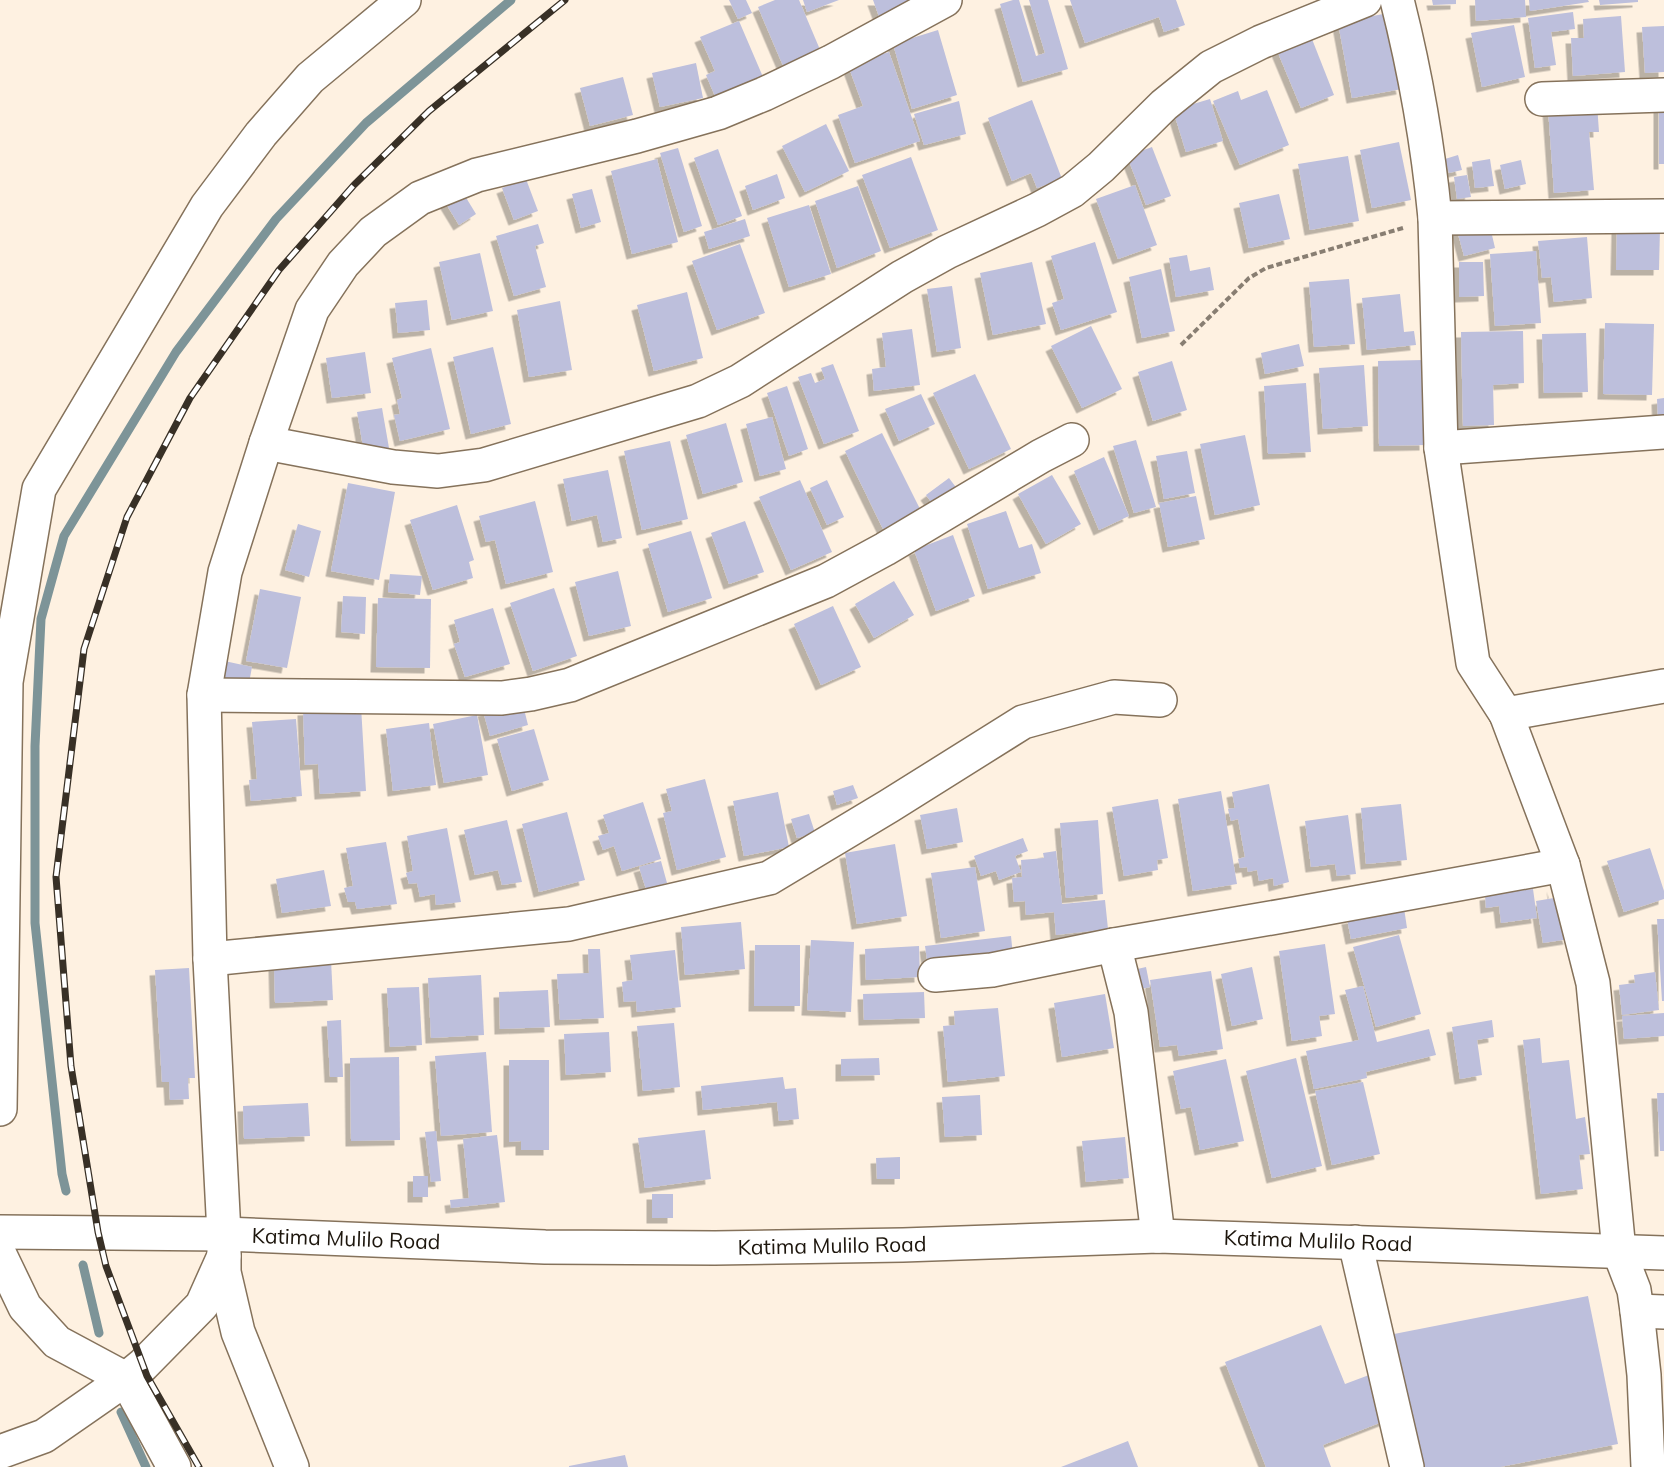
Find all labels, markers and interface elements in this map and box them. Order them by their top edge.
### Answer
street label: Katima Mulilo Road [251,1222,441,1254]
street label: Katima Mulilo Road [1223,1224,1413,1256]
street label: Katima Mulilo Road [737,1230,927,1260]

